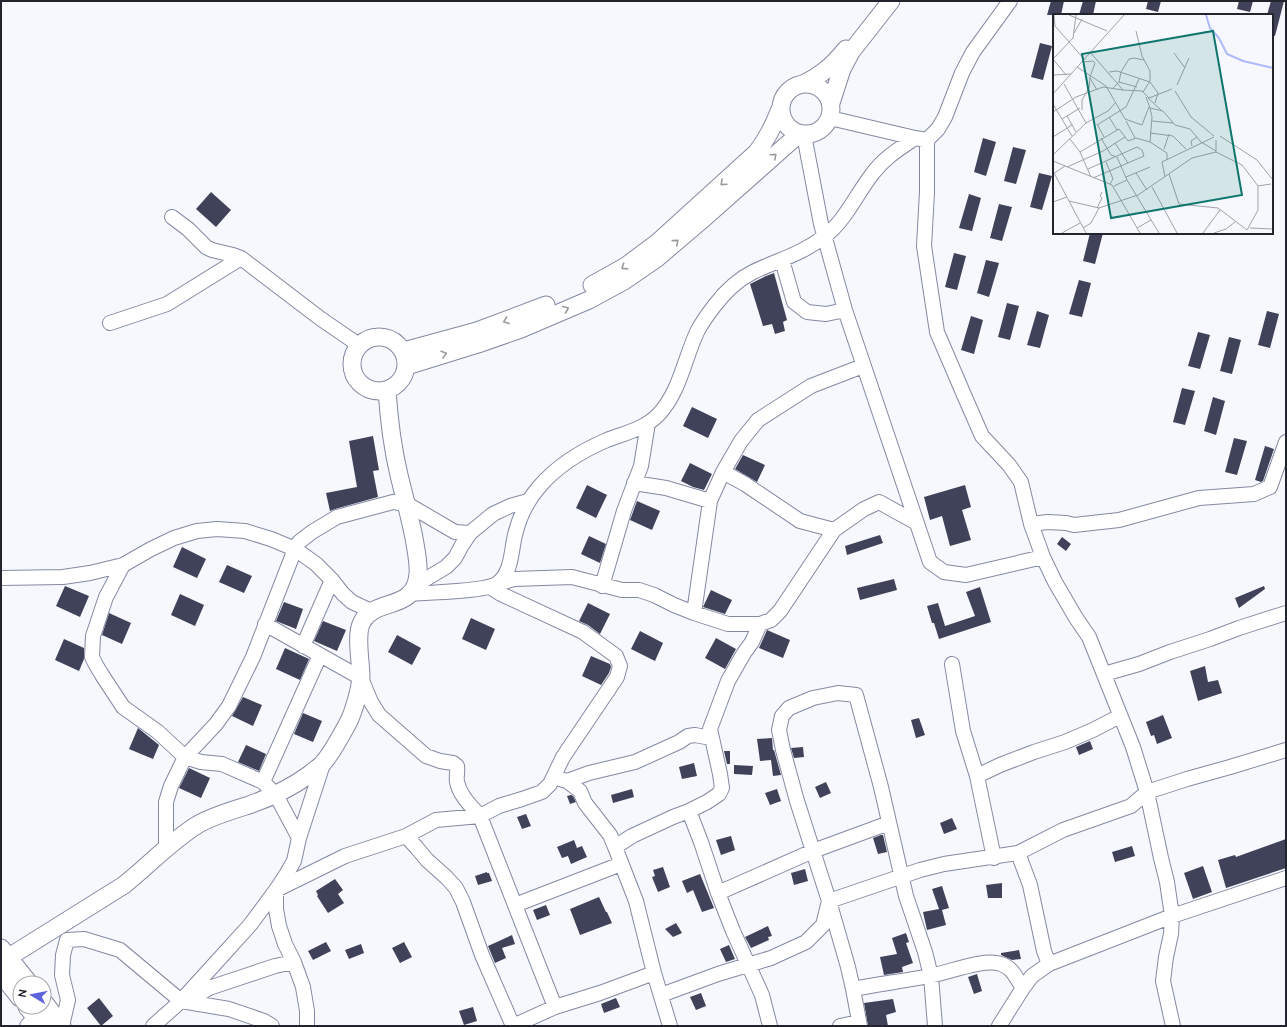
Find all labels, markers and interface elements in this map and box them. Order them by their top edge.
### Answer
inset map [1053,14,1273,234]
one-way arrow [769,154,776,161]
one-way arrow [720,178,728,185]
one-way arrow [672,239,679,246]
one-way arrow [621,262,628,269]
one-way arrow [562,306,569,314]
one-way arrow [503,316,510,324]
one-way arrow [440,350,447,359]
north arrow [12,975,52,1015]
text: N [16,988,29,998]

